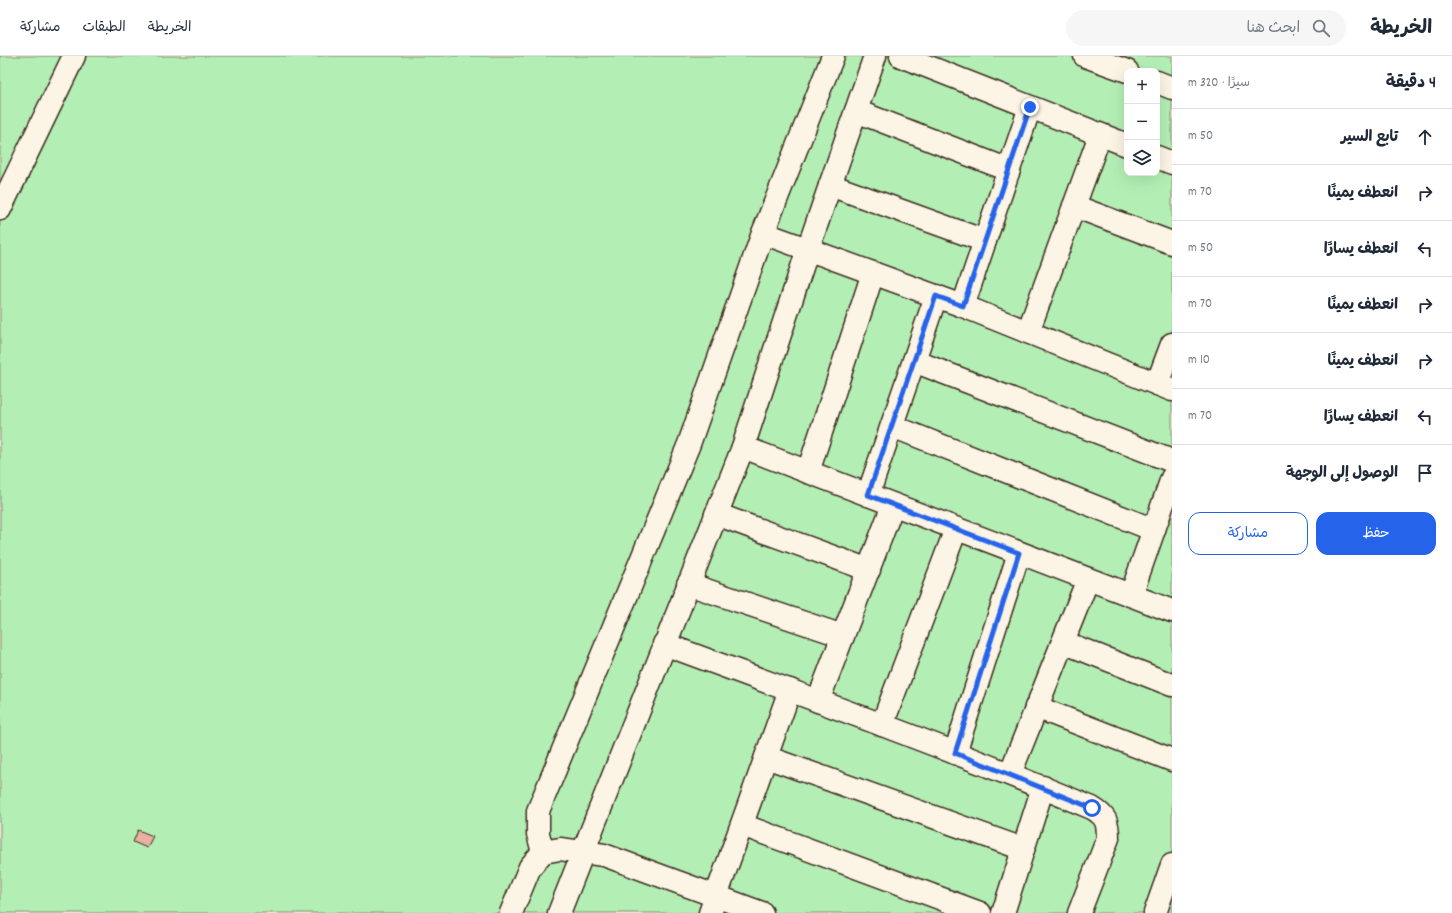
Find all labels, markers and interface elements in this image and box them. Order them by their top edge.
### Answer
search box [1066,10,1346,46]
text: الخريطة [1370,16,1432,43]
icon: search [1310,17,1332,39]
text: مشاركة [20,18,60,38]
text: الطبقات [82,18,126,38]
text: الخريطة [148,18,191,38]
text: ابحث هنا [1247,18,1300,40]
map controls [1124,68,1160,176]
button: + [1124,68,1160,104]
text: 4 دقيقة [1386,72,1436,96]
text: سيرًا · 320 m [1188,74,1250,93]
route end [1021,98,1039,116]
button: − [1124,104,1160,140]
icon: ahead [1414,126,1436,148]
text: 50 m [1188,127,1213,146]
text: تابع السير [1341,127,1398,149]
button: layers [1124,140,1160,176]
icon: right [1414,182,1436,204]
text: 70 m [1188,183,1212,202]
text: انعطف يمينًا [1328,183,1398,205]
icon: left [1414,238,1436,260]
text: 50 m [1188,239,1213,258]
text: انعطف يسارًا [1324,239,1398,261]
icon: right [1414,294,1436,316]
text: 70 m [1188,295,1212,314]
text: انعطف يمينًا [1328,295,1398,317]
icon: right [1414,350,1436,372]
text: 10 m [1188,351,1210,370]
text: انعطف يمينًا [1328,351,1398,373]
icon: left [1414,406,1436,428]
text: 70 m [1188,407,1212,426]
text: انعطف يسارًا [1324,407,1398,429]
icon: arrive [1414,462,1436,484]
text: الوصول إلى الوجهة [1286,463,1398,485]
button: مشاركة [1188,512,1308,555]
button: حفظ [1316,512,1436,555]
route start [1083,799,1101,817]

